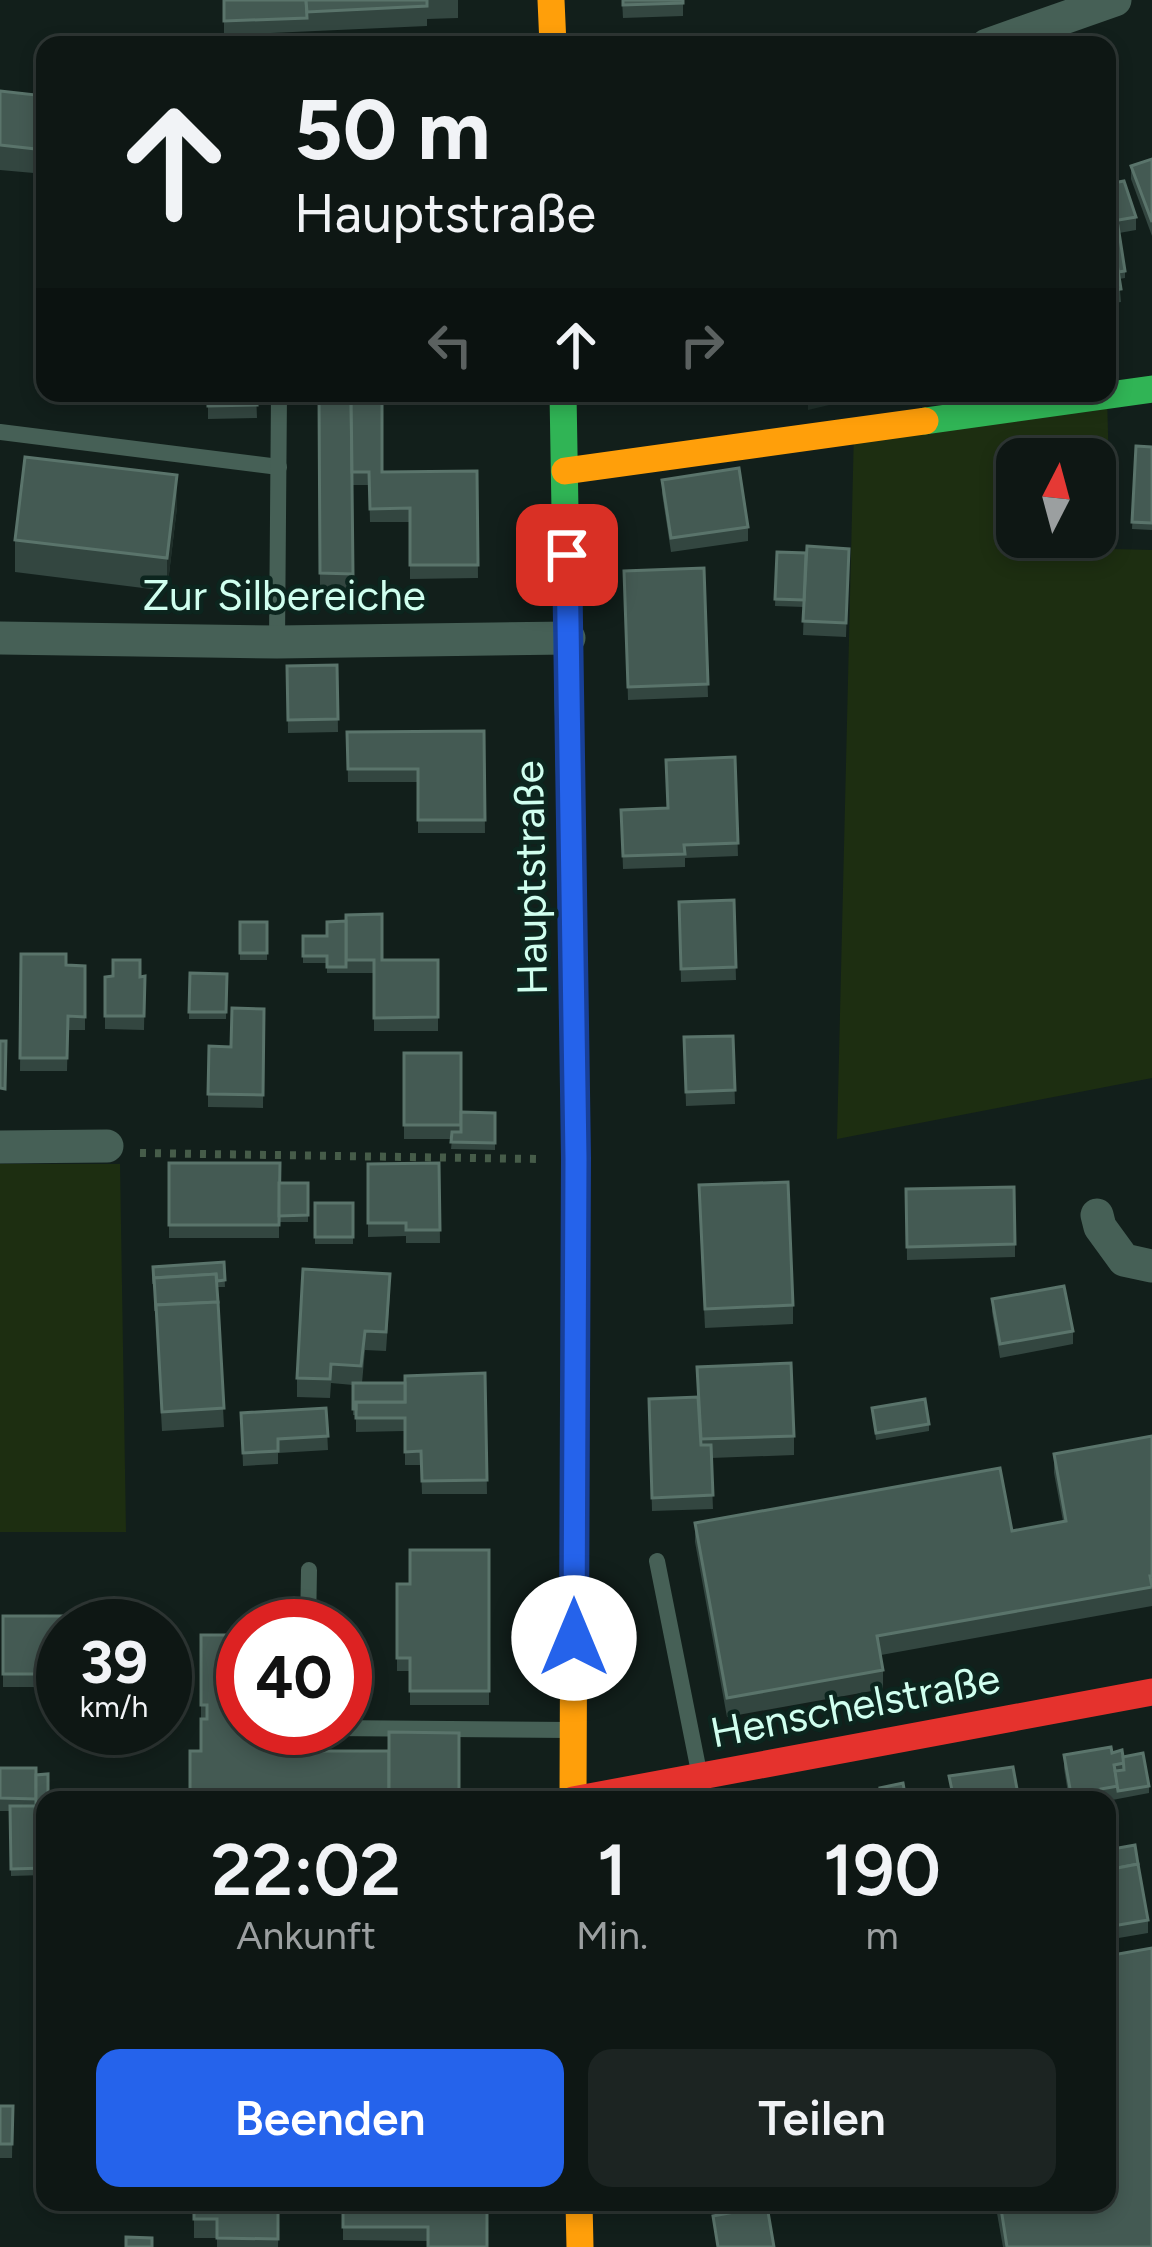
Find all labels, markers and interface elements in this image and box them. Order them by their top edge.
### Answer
text: 50 m [294,79,490,180]
icon: ahead [96,84,252,240]
text: Hauptstraße [294,181,596,246]
icon: left [417,312,483,378]
icon: ahead [543,312,609,378]
icon: right [669,312,735,378]
north arrow [996,438,1116,558]
map controls [996,438,1116,558]
pin [516,504,618,606]
icon: arrive [534,522,600,588]
street label: Zur Silbereiche [142,570,426,621]
street label: Hauptstraße [503,760,558,996]
position arrow [511,1575,637,1701]
speed limit sign: 40 [216,1599,372,1755]
text: 39 [80,1626,148,1698]
street label: Henschelstraße [706,1652,1004,1759]
text: km/h [80,1688,148,1725]
text: 22:02 [211,1827,401,1913]
text: 1 [597,1827,627,1913]
text: 190 [823,1827,941,1913]
text: Ankunft [236,1912,376,1959]
text: Min. [576,1912,648,1959]
text: m [865,1912,899,1959]
button: Beenden [96,2049,564,2187]
button: Teilen [588,2049,1056,2187]

